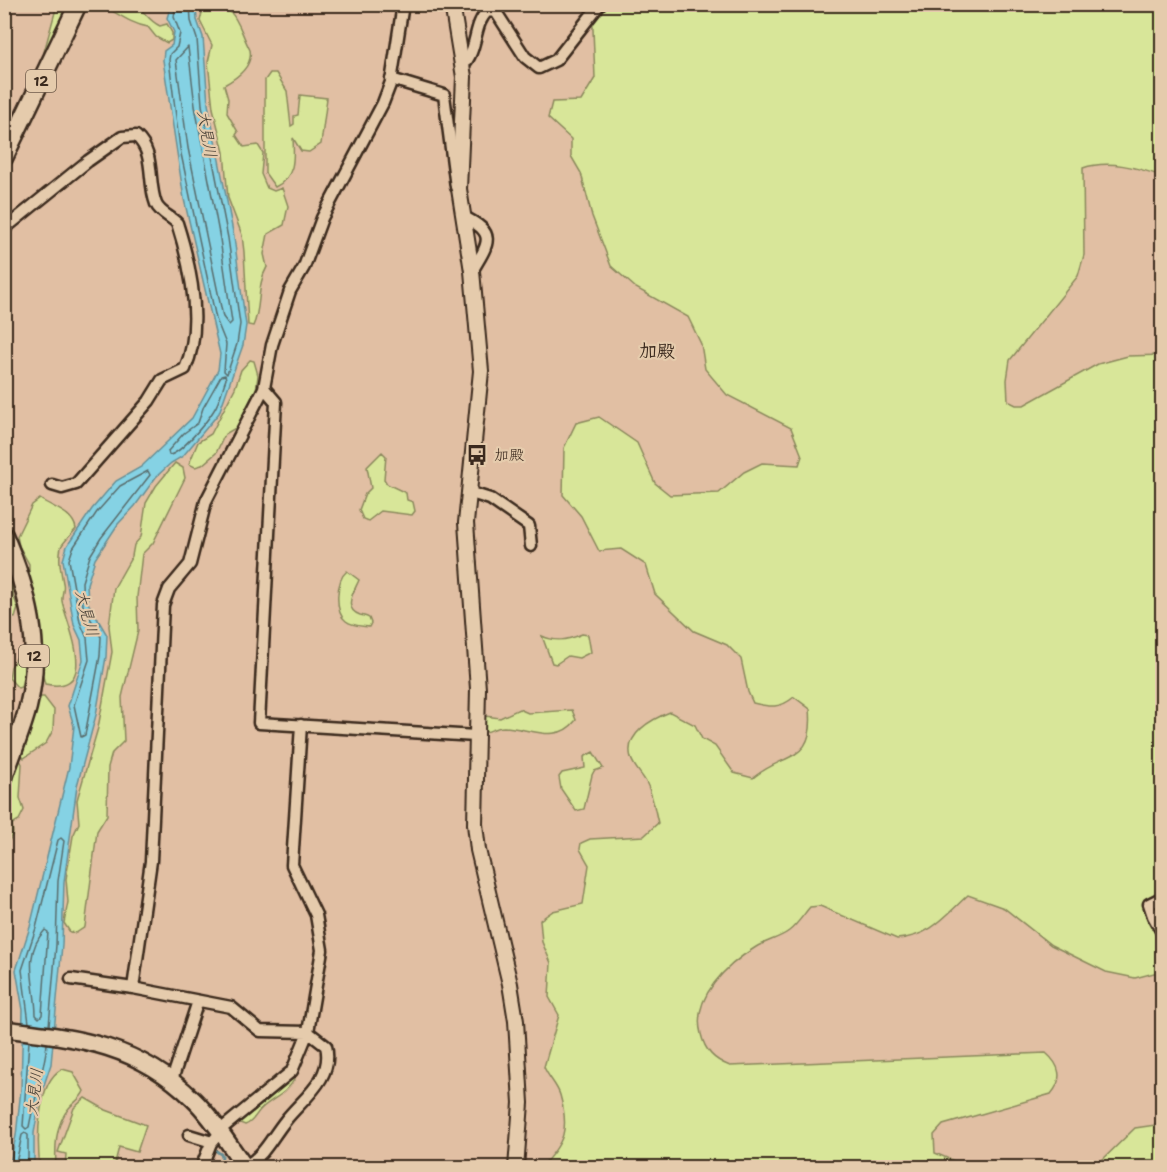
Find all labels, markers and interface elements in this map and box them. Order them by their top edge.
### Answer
road number: 12 [26,70,56,92]
water label: 大見川 [192,109,222,159]
district label: 加殿 [639,339,675,363]
bus stop icon: 加殿 [465,443,489,467]
place label: 加殿 [494,445,524,465]
water label: 大見川 [71,587,103,639]
road number: 12 [19,645,49,667]
water label: 大見川 [21,1067,47,1117]

